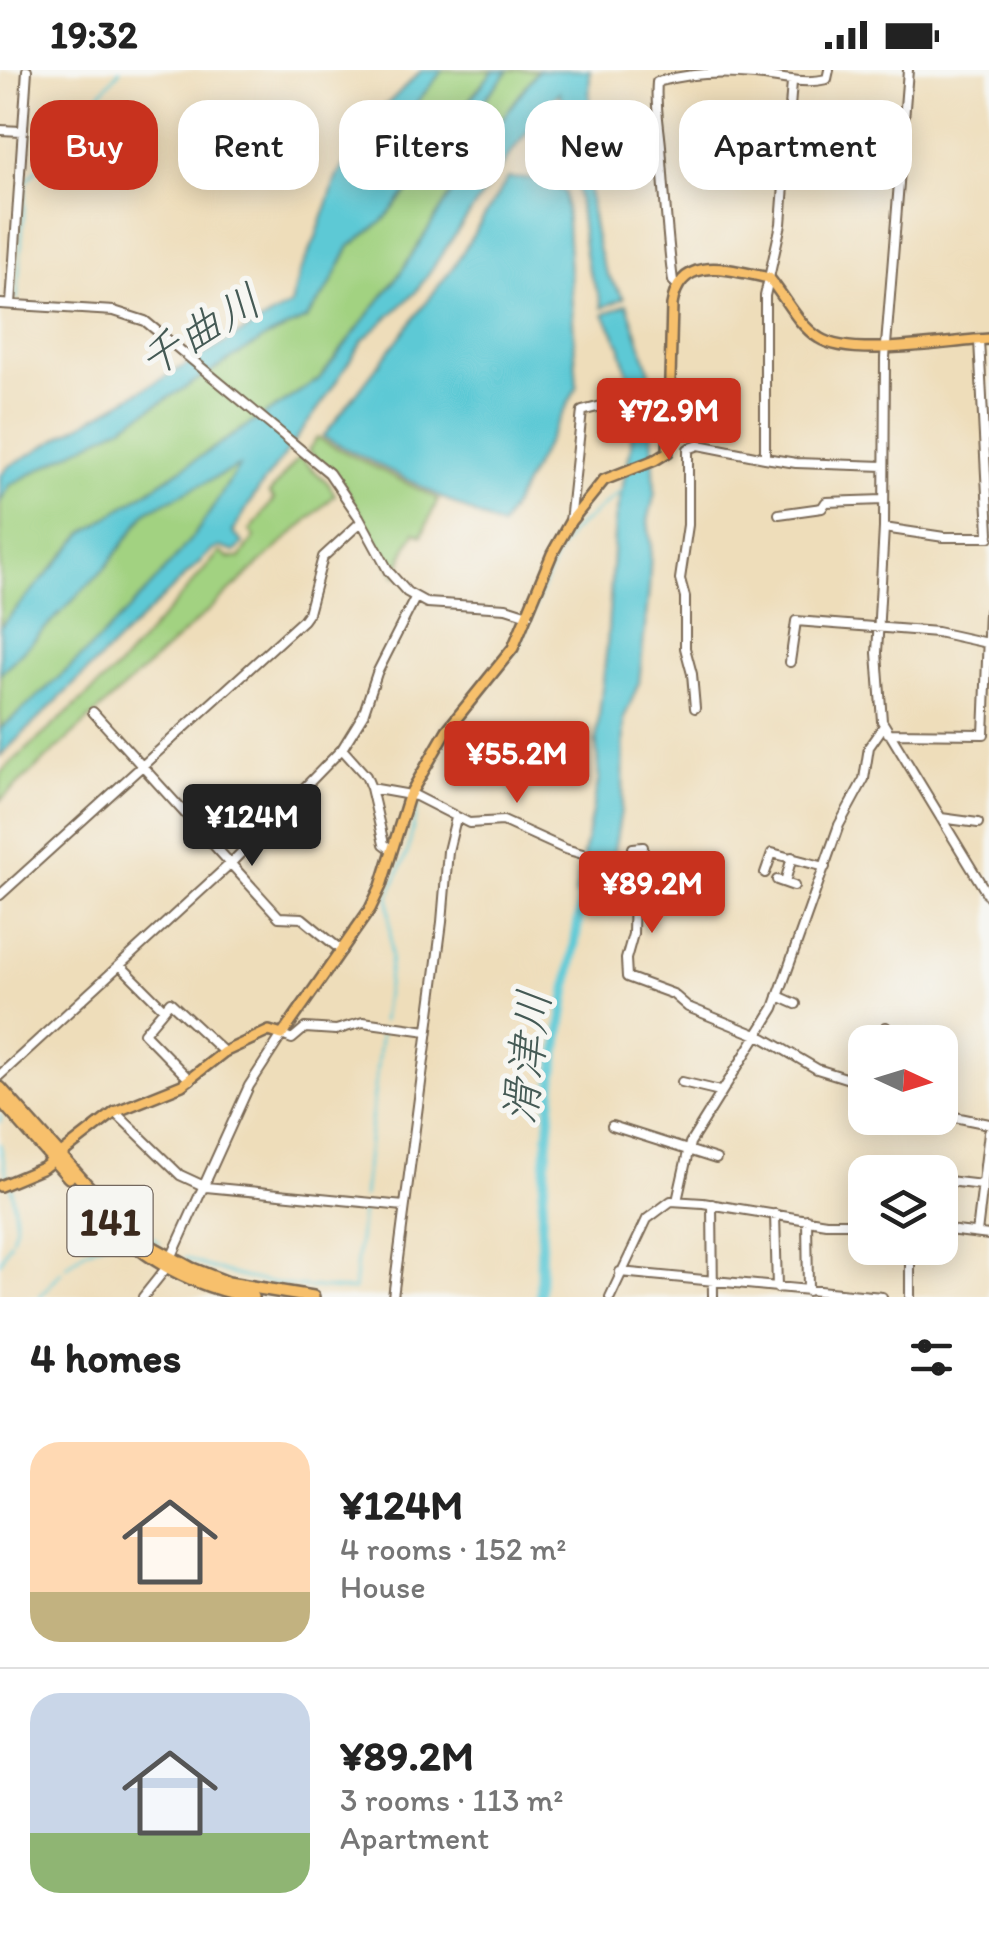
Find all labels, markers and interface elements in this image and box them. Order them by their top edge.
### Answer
text: 19:32 [50,12,138,58]
chip: Buy [30,100,158,190]
chip: Rent [178,100,319,190]
chip: Filters [339,100,505,190]
chip: New [525,100,659,190]
chip: Apartment [679,100,912,190]
water label: 千曲川 [127,272,271,388]
pin: ¥72.9M [588,378,750,463]
text: ¥72.9M [619,391,719,429]
pin: ¥55.2M [436,721,598,806]
text: ¥55.2M [466,734,568,772]
pin: ¥124M [182,784,322,869]
text: ¥124M [205,797,299,835]
pin: ¥89.2M [571,851,733,936]
text: ¥89.2M [601,864,703,902]
water label: 滑津川 [491,987,561,1127]
north arrow [848,1025,958,1135]
map controls [848,1025,958,1265]
button: layers [848,1155,958,1265]
road number: 141 [68,1186,152,1256]
icon: filters [904,1330,959,1385]
text: 4 homes [30,1332,181,1383]
text: ¥124M [340,1479,463,1530]
icon: home [110,1482,230,1602]
text: 4 rooms · 152 m² [340,1530,567,1568]
text: House [340,1568,426,1606]
text: ¥89.2M [340,1730,474,1781]
icon: home [110,1733,230,1853]
text: 3 rooms · 113 m² [340,1781,563,1819]
text: Apartment [340,1819,489,1857]

